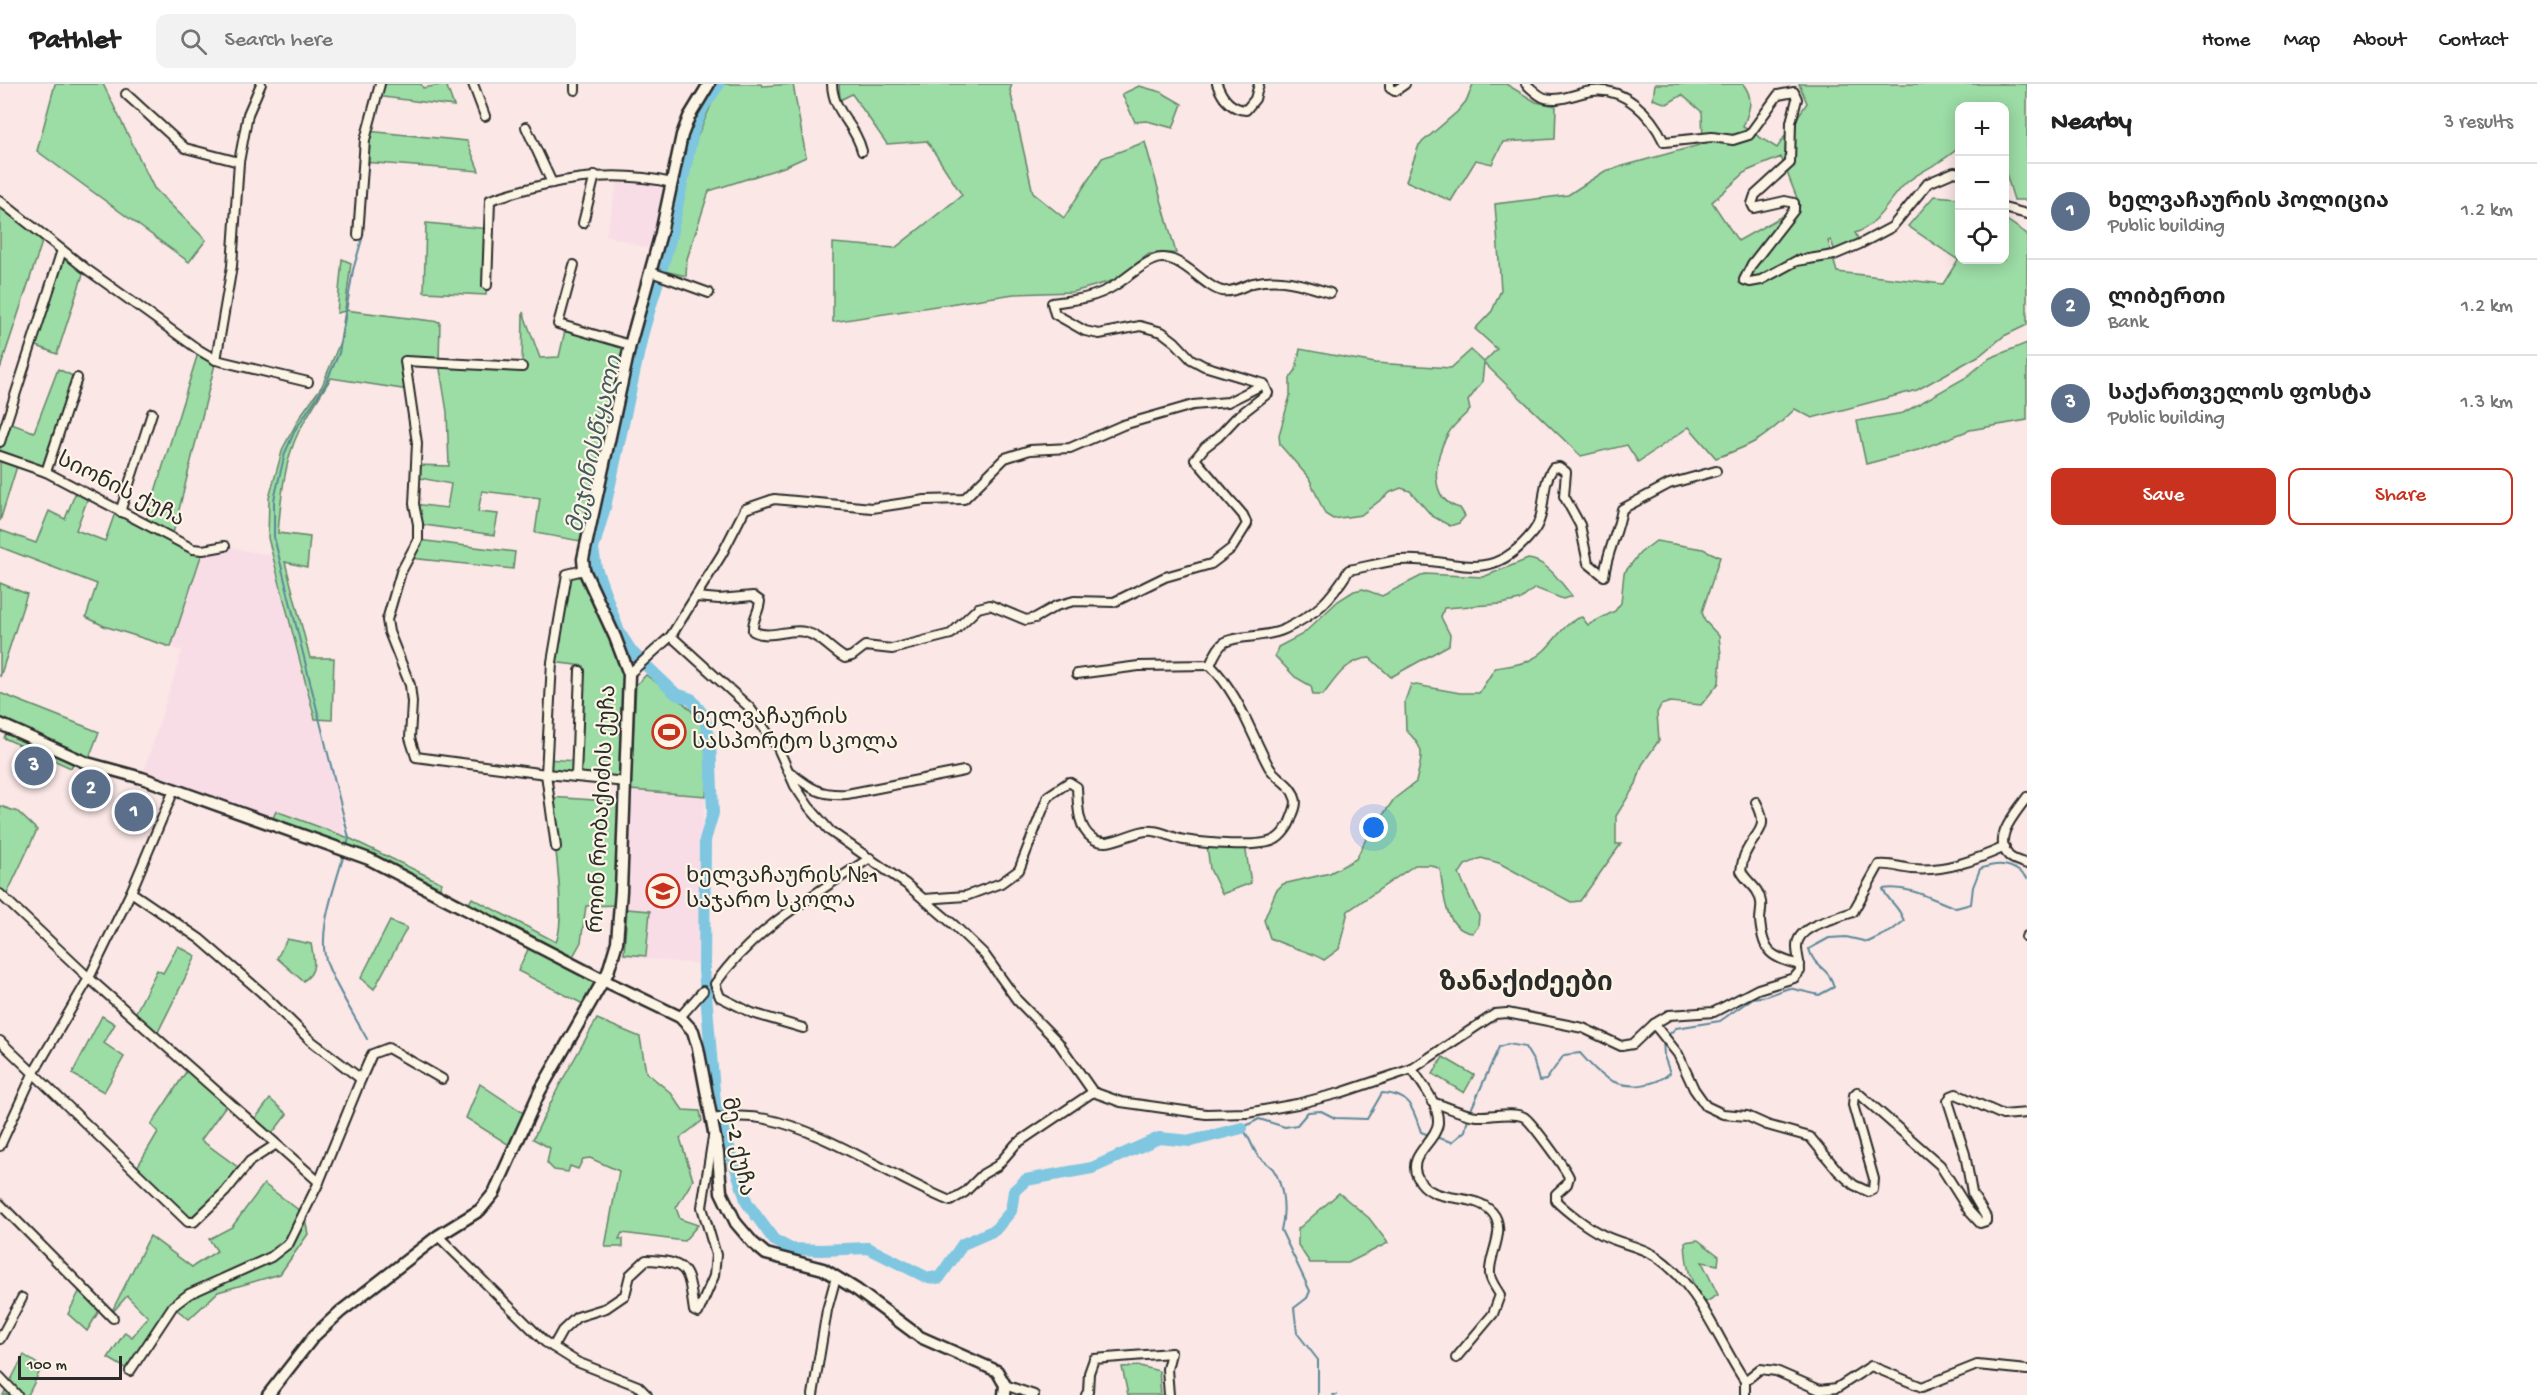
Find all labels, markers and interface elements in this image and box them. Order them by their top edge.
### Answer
search box [156,14,576,68]
text: Pathlet [30,25,120,58]
icon: search [177,25,210,58]
text: Search here [225,28,333,54]
text: Home [2202,29,2250,54]
text: Map [2283,29,2320,54]
text: About [2353,29,2406,54]
text: Contact [2439,29,2507,54]
map controls [1955,102,2009,264]
button: + [1955,102,2009,156]
text: Nearby [2051,108,2132,139]
text: 3 results [2444,112,2513,135]
button: − [1955,156,2009,210]
text: ხელვაჩაურის პოლიცია [2108,190,2389,216]
text: 1 [2066,200,2075,223]
text: 1.2 km [2461,200,2513,223]
button: locate [1955,210,2009,264]
text: Public building [2108,216,2225,239]
text: ლიბერთი [2108,286,2226,312]
text: 2 [2066,296,2075,319]
text: 1.2 km [2461,296,2513,319]
text: Bank [2108,312,2148,335]
water label: მეჯინისწყალი [563,353,632,536]
text: საქართველოს ფოსტა [2108,382,2372,408]
text: 3 [2065,392,2076,415]
text: 1.3 km [2460,392,2513,415]
text: Public building [2108,408,2225,431]
street label: სიონის ქუჩა [52,448,188,534]
button: Save [2051,468,2276,525]
button: Share [2288,468,2513,525]
street label: როინ რობაქიძის ქუჩა [585,684,623,934]
place label: ხელვაჩაურის სასპორტო სკოლა [692,706,898,757]
sports icon: ხელვაჩაურის სასპორტო სკოლა [651,714,687,750]
pin: 3 [15,744,54,788]
pin: 2 [72,766,110,812]
pin: 1 [114,790,154,834]
your location [1359,813,1388,842]
place label: ხელვაჩაურის №1 საჯარო სკოლა [686,865,878,916]
school or university icon: ხელვაჩაურის №1 საჯარო სკოლა [645,873,681,909]
district label: ზანაქიძეები [1439,969,1613,1001]
street label: მე-2 ქუჩა [714,1095,758,1199]
scale bar [18,1353,122,1380]
text: 100 m [27,1357,67,1376]

